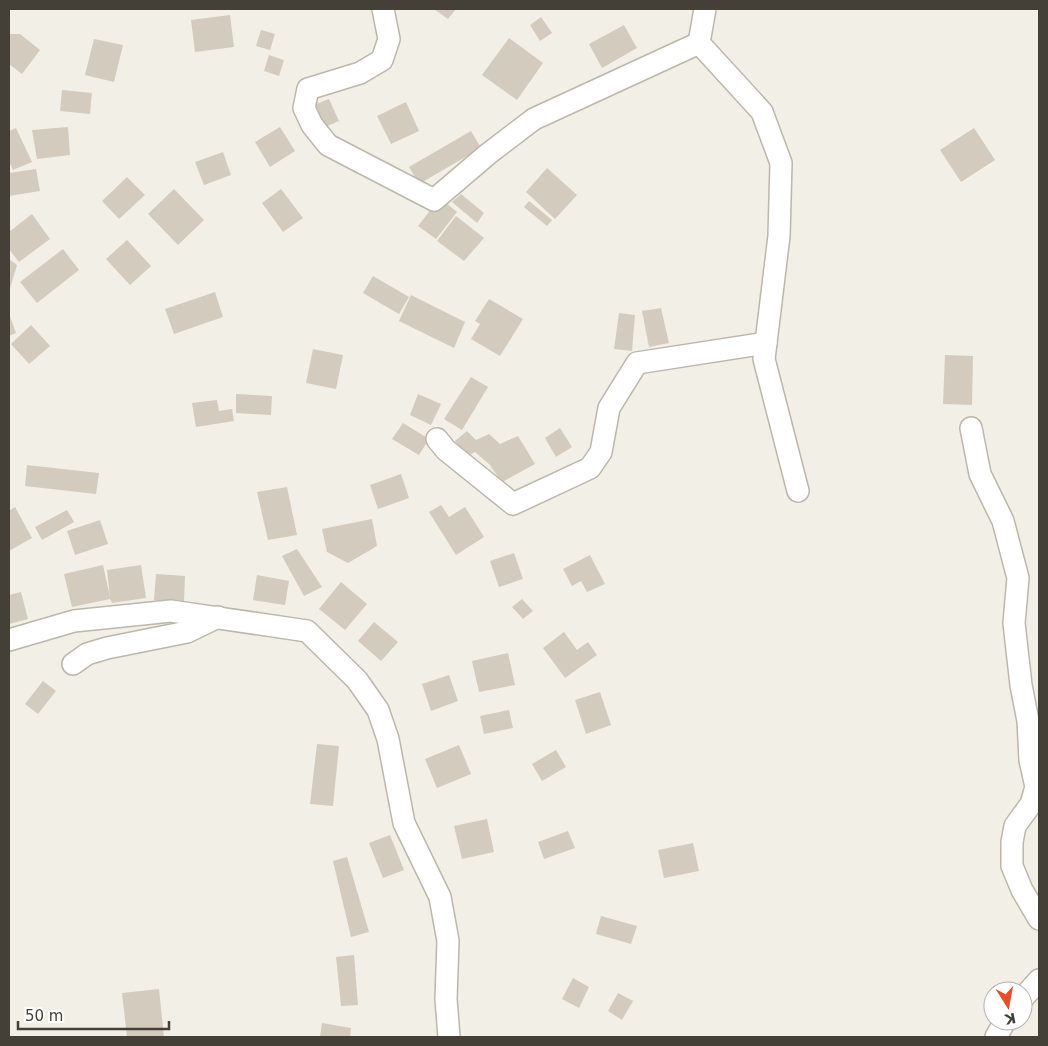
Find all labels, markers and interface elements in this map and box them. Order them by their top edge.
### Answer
north arrow [983,981,1033,1031]
scale bar [18,998,169,1030]
text: 50 m [25,1007,63,1025]
text: K [1003,1010,1017,1028]

